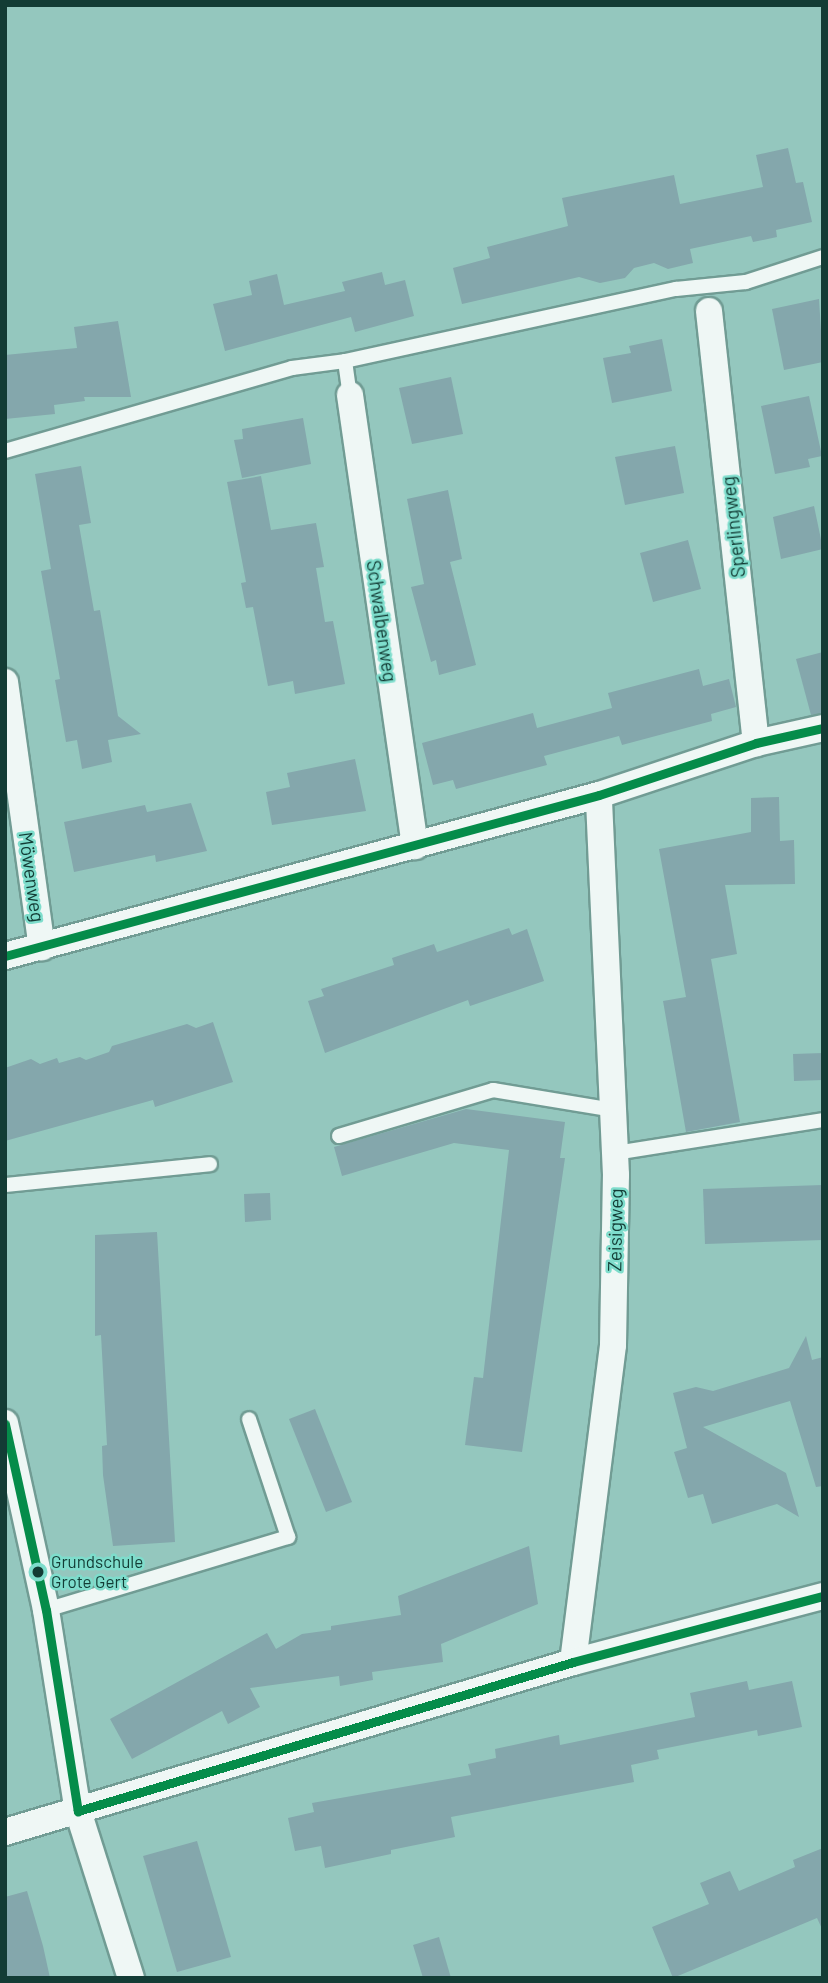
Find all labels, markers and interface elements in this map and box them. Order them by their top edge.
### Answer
street label: Sperlingweg [716,475,750,579]
street label: Schwalbenweg [362,559,402,683]
street label: Möwenweg [14,831,50,923]
street label: Zeisigweg [603,1188,627,1272]
place label: Grundschule Grote Gert [51,1552,143,1592]
marker: Grundschule Grote Gert [31,1565,45,1579]

